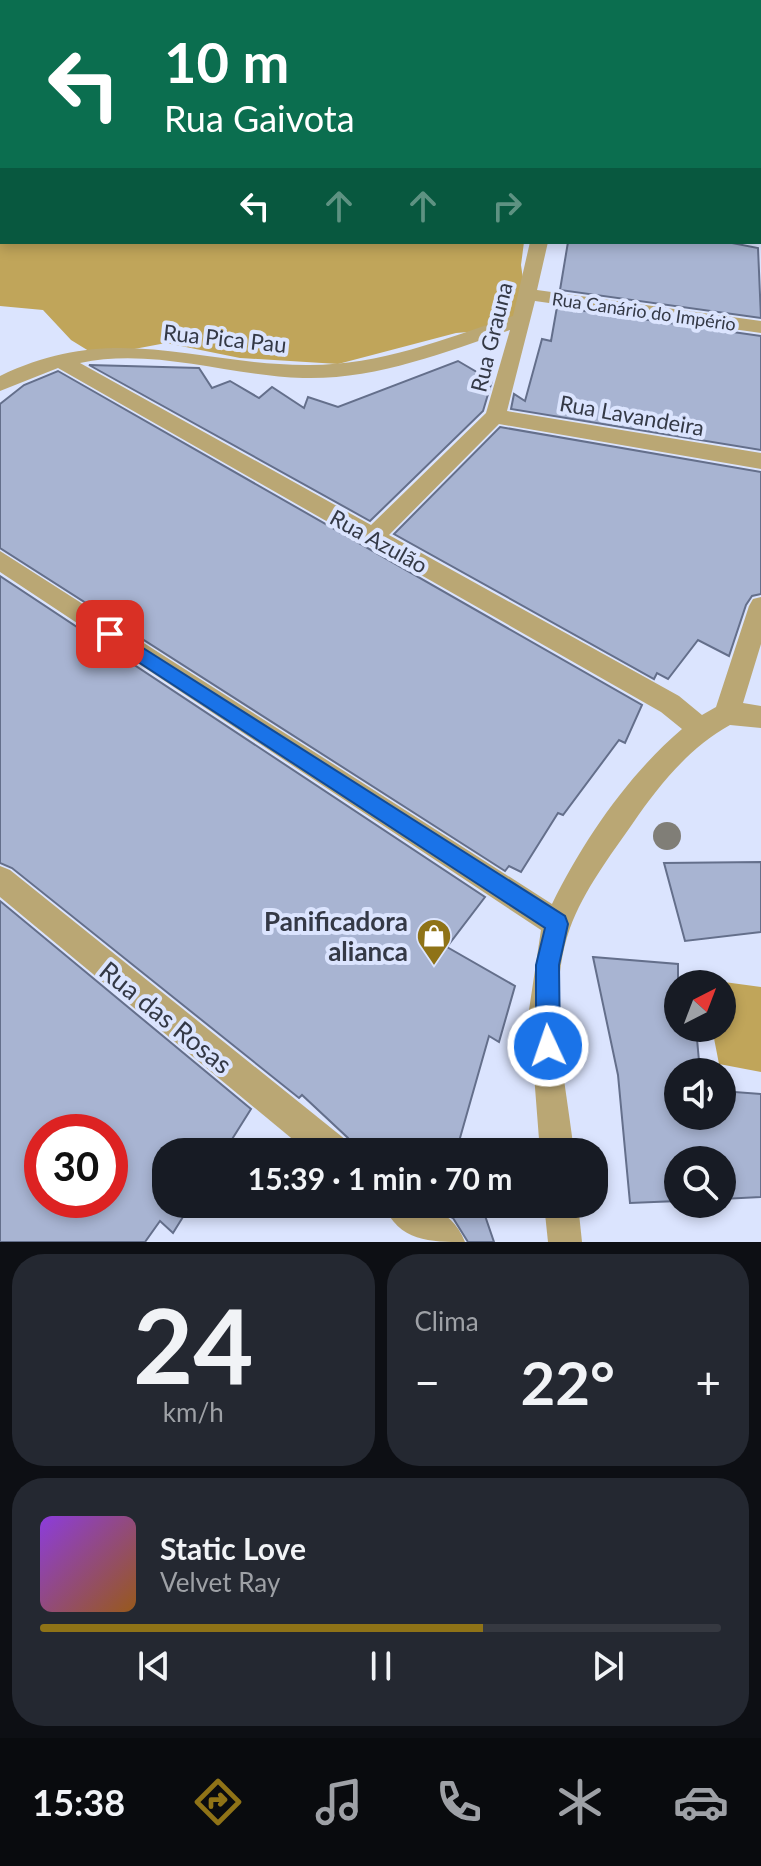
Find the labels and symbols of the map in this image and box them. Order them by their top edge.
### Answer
street label: Rua Grauna [464,279,518,395]
street label: Rua Canário do Império [551,287,737,335]
street label: Rua Pica Pau [162,318,288,358]
street label: Rua Lavandeira [558,389,706,441]
street label: Rua Azulão [326,503,432,579]
pin [76,600,144,668]
place label: Panificadora alianca [264,905,408,967]
shop icon: Panificadora alianca [415,917,453,967]
street label: Rua das Rosas [93,954,239,1080]
north arrow [664,970,736,1042]
position arrow [506,1004,590,1088]
speed limit sign: 30 [24,1114,128,1218]

